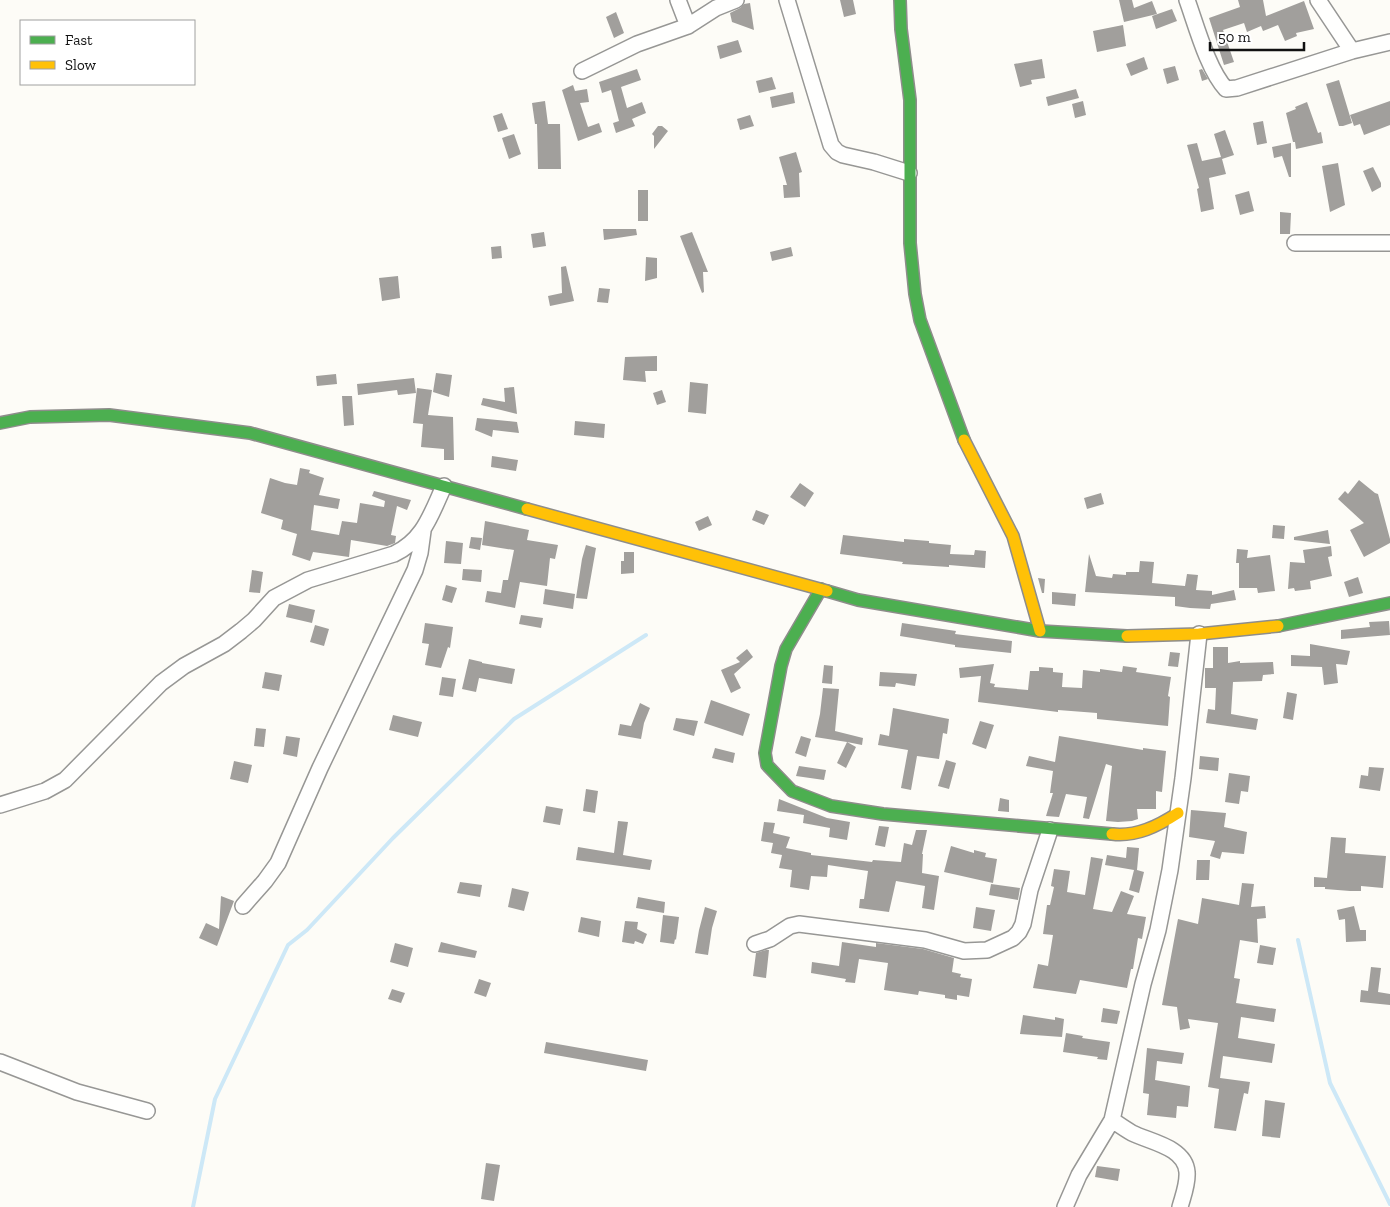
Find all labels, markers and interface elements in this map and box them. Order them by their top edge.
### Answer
legend [20,20,195,85]
scale bar [1210,20,1304,52]
text: 50 m [1218,28,1251,46]
text: Fast [65,31,93,49]
text: Slow [65,56,97,74]

